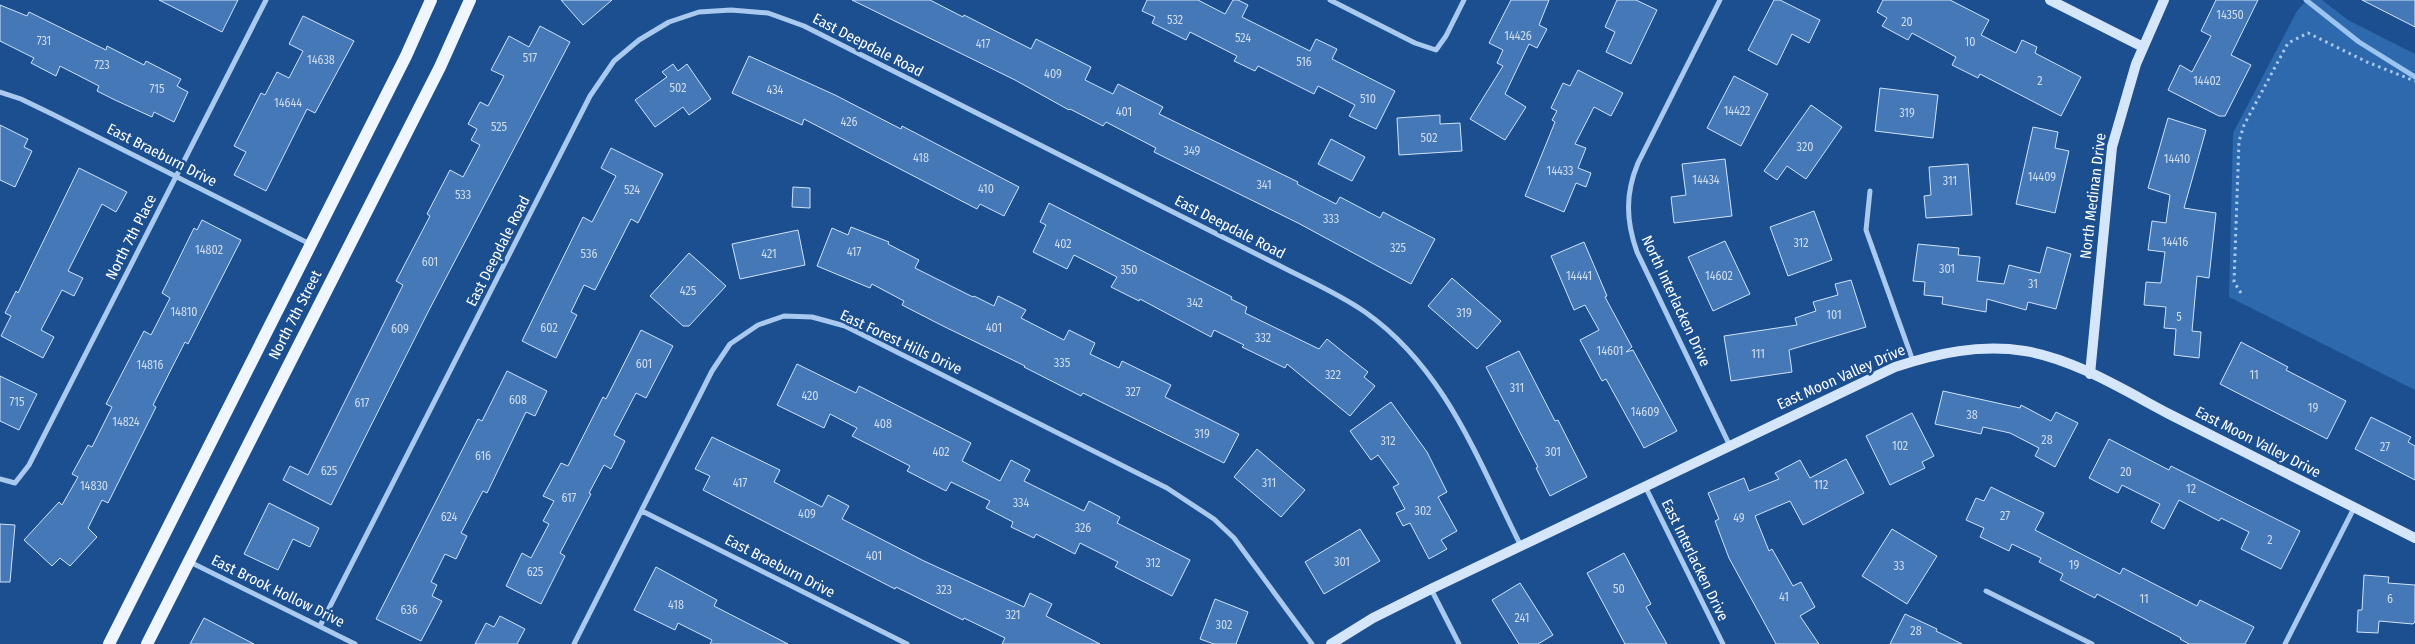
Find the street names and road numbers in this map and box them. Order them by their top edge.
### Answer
street label: East Deepdale Road [810,9,926,81]
street label: East Braeburn Drive [104,120,220,190]
street label: North Medinan Drive [2076,132,2110,260]
street label: North 7th Place [102,191,160,283]
street label: East Deepdale Road [1172,191,1288,263]
street label: East Deepdale Road [462,193,534,309]
street label: North Interlacken Drive [1638,232,1714,370]
street label: North 7th Street [265,267,325,363]
street label: East Forest Hills Drive [837,306,965,378]
street label: East Moon Valley Drive [1774,341,1908,413]
street label: East Moon Valley Drive [2192,403,2324,481]
street label: East Interlacken Drive [1658,496,1732,624]
street label: East Braeburn Drive [722,531,838,601]
street label: East Brook Hollow Drive [208,551,348,631]

